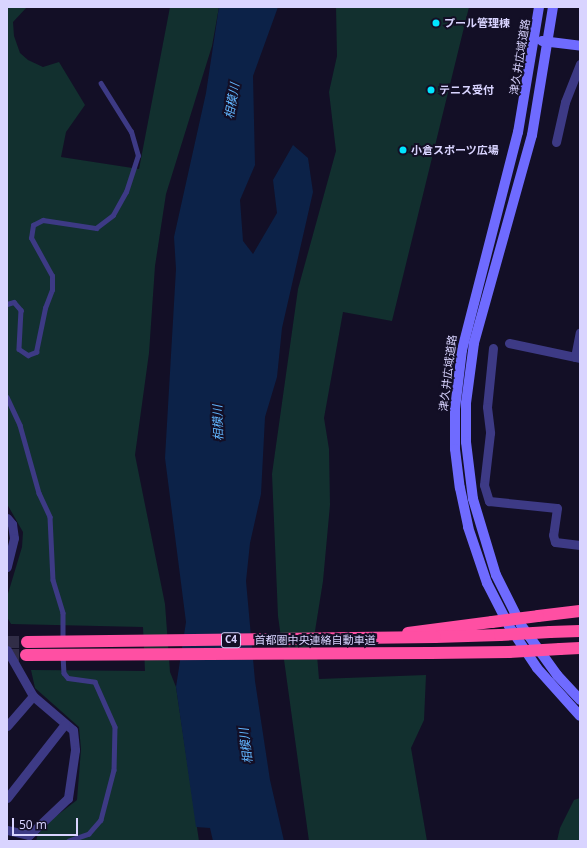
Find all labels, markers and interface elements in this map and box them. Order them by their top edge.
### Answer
place label: プール管理棟 [444,16,510,30]
marker: プール管理棟 [431,18,441,28]
street label: 津久井広域道路 [507,18,533,96]
water label: 相模川 [222,82,242,120]
place label: テニス受付 [439,83,494,97]
marker: テニス受付 [426,85,436,95]
place label: 小倉スポーツ広場 [411,143,499,157]
marker: 小倉スポーツ広場 [398,145,408,155]
street label: 津久井広域道路 [437,334,459,412]
water label: 相模川 [210,405,226,441]
road number: C4 [220,632,242,648]
street label: 首都圏中央連絡自動車道 [255,633,375,647]
water label: 相模川 [237,727,255,765]
scale bar [14,810,80,836]
text: 50 m [19,816,47,833]

